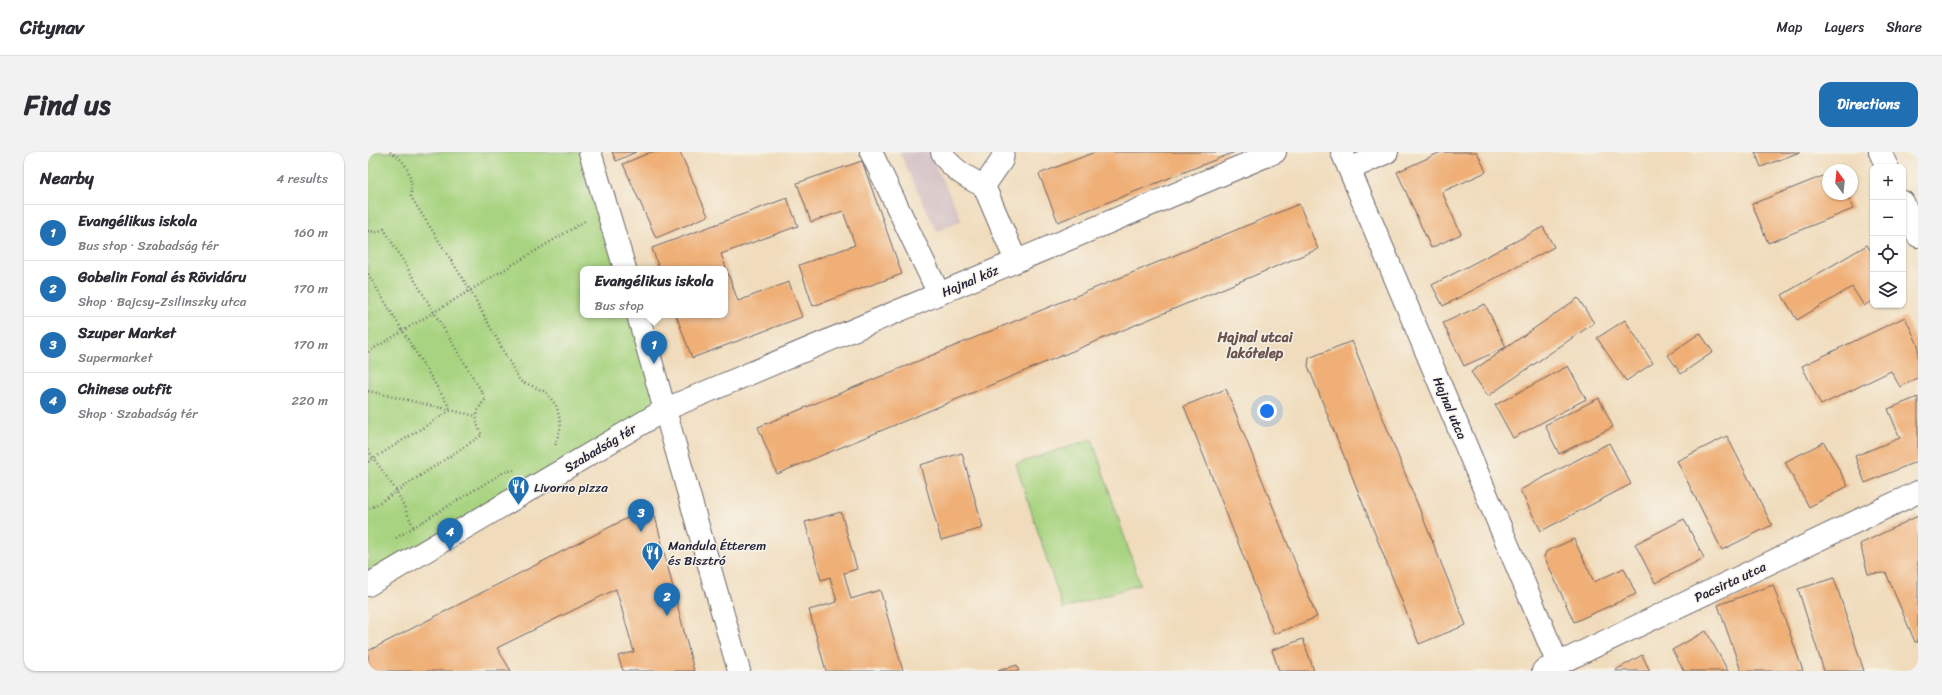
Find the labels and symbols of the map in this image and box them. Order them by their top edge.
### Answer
north arrow [1822,164,1858,200]
street label: Hajnal köz [938,258,1003,303]
district label: Hajnal utcai lakótelep [1216,325,1294,366]
pin: 1 [641,331,667,364]
street label: Hajnal utca [1426,373,1474,443]
your location [1257,401,1277,421]
street label: Szabadság tér [559,417,641,479]
restaurant icon: Livorno pizza [505,474,531,507]
place label: Livorno pizza [534,476,608,499]
pin: 3 [628,499,654,532]
pin: 4 [437,518,463,551]
place label: Mandula Étterem és Bisztró [668,534,766,572]
restaurant icon: Mandula Étterem és Bisztró [639,539,665,572]
street label: Pacsirta utca [1690,555,1770,609]
pin: 2 [654,583,680,616]

